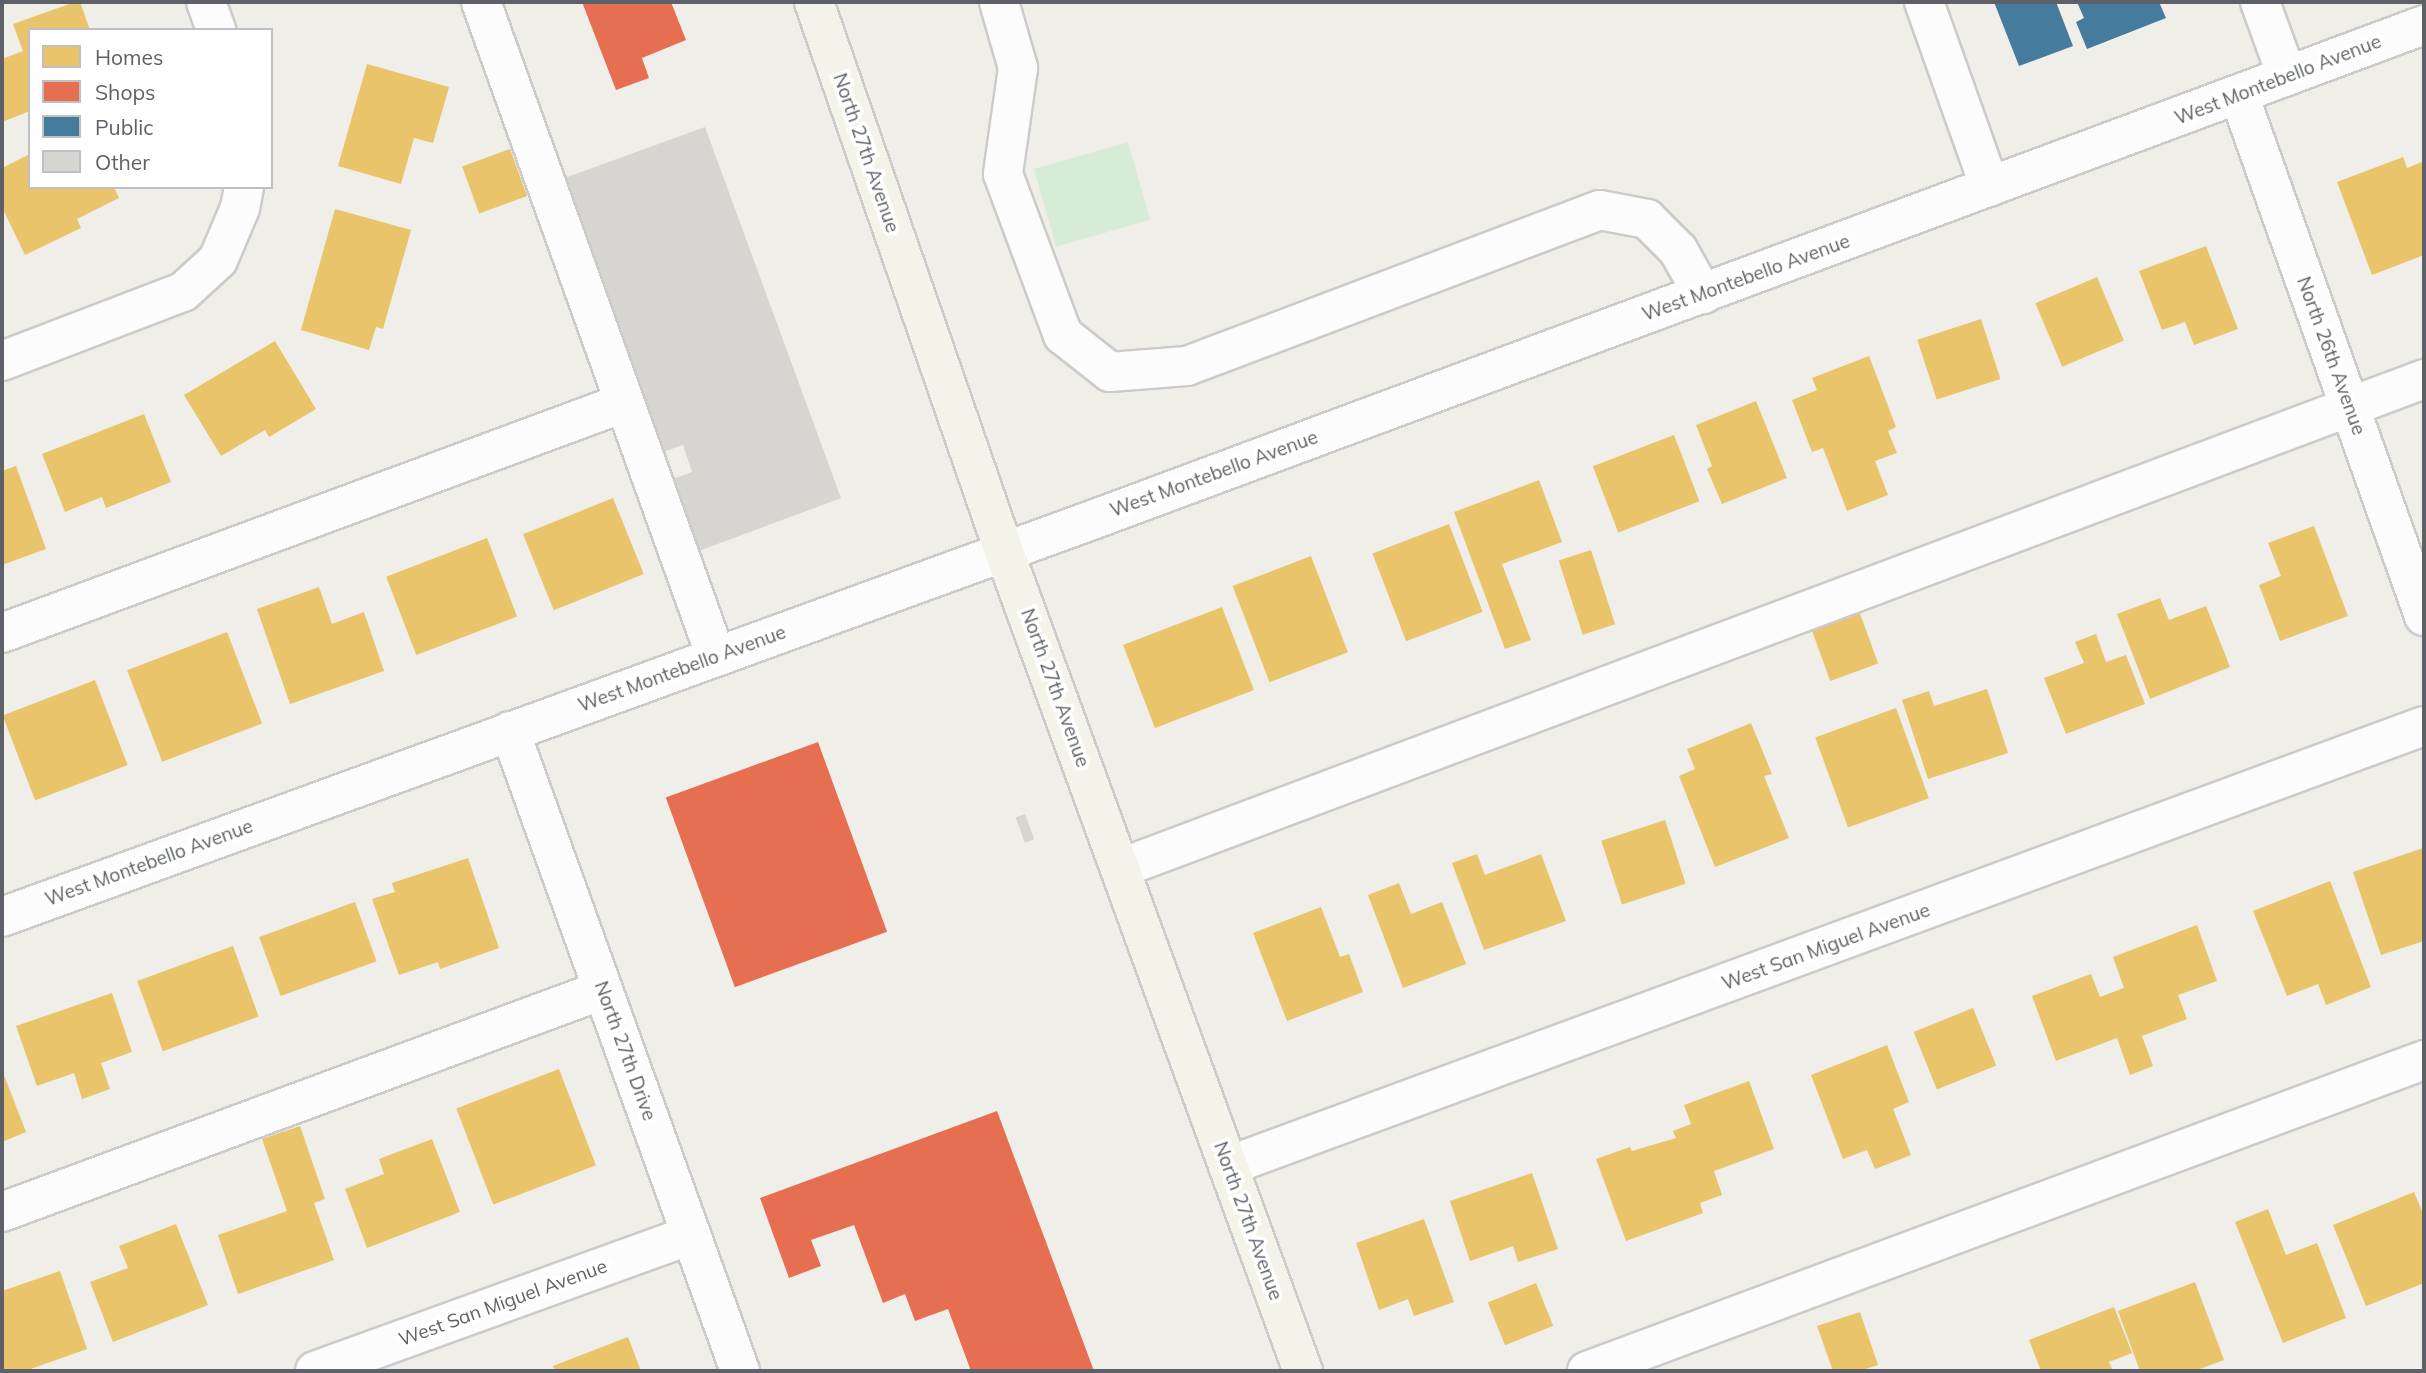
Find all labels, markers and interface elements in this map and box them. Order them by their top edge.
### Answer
legend [28,28,273,189]
street label: West Montebello Avenue [2172,30,2384,130]
text: Homes [95,44,163,70]
street label: North 27th Avenue [828,70,904,236]
text: Shops [95,79,155,105]
text: Public [95,114,154,140]
text: Other [95,149,150,175]
street label: West Montebello Avenue [1639,230,1853,326]
street label: North 26th Avenue [2292,274,2370,438]
street label: West Montebello Avenue [1107,426,1321,522]
street label: North 27th Avenue [1016,606,1094,770]
street label: West Montebello Avenue [575,621,789,717]
street label: West Montebello Avenue [42,815,256,911]
street label: West San Miguel Avenue [1719,899,1933,995]
street label: North 27th Drive [589,978,661,1124]
street label: North 27th Avenue [1209,1139,1287,1303]
street label: West San Miguel Avenue [396,1255,610,1351]

